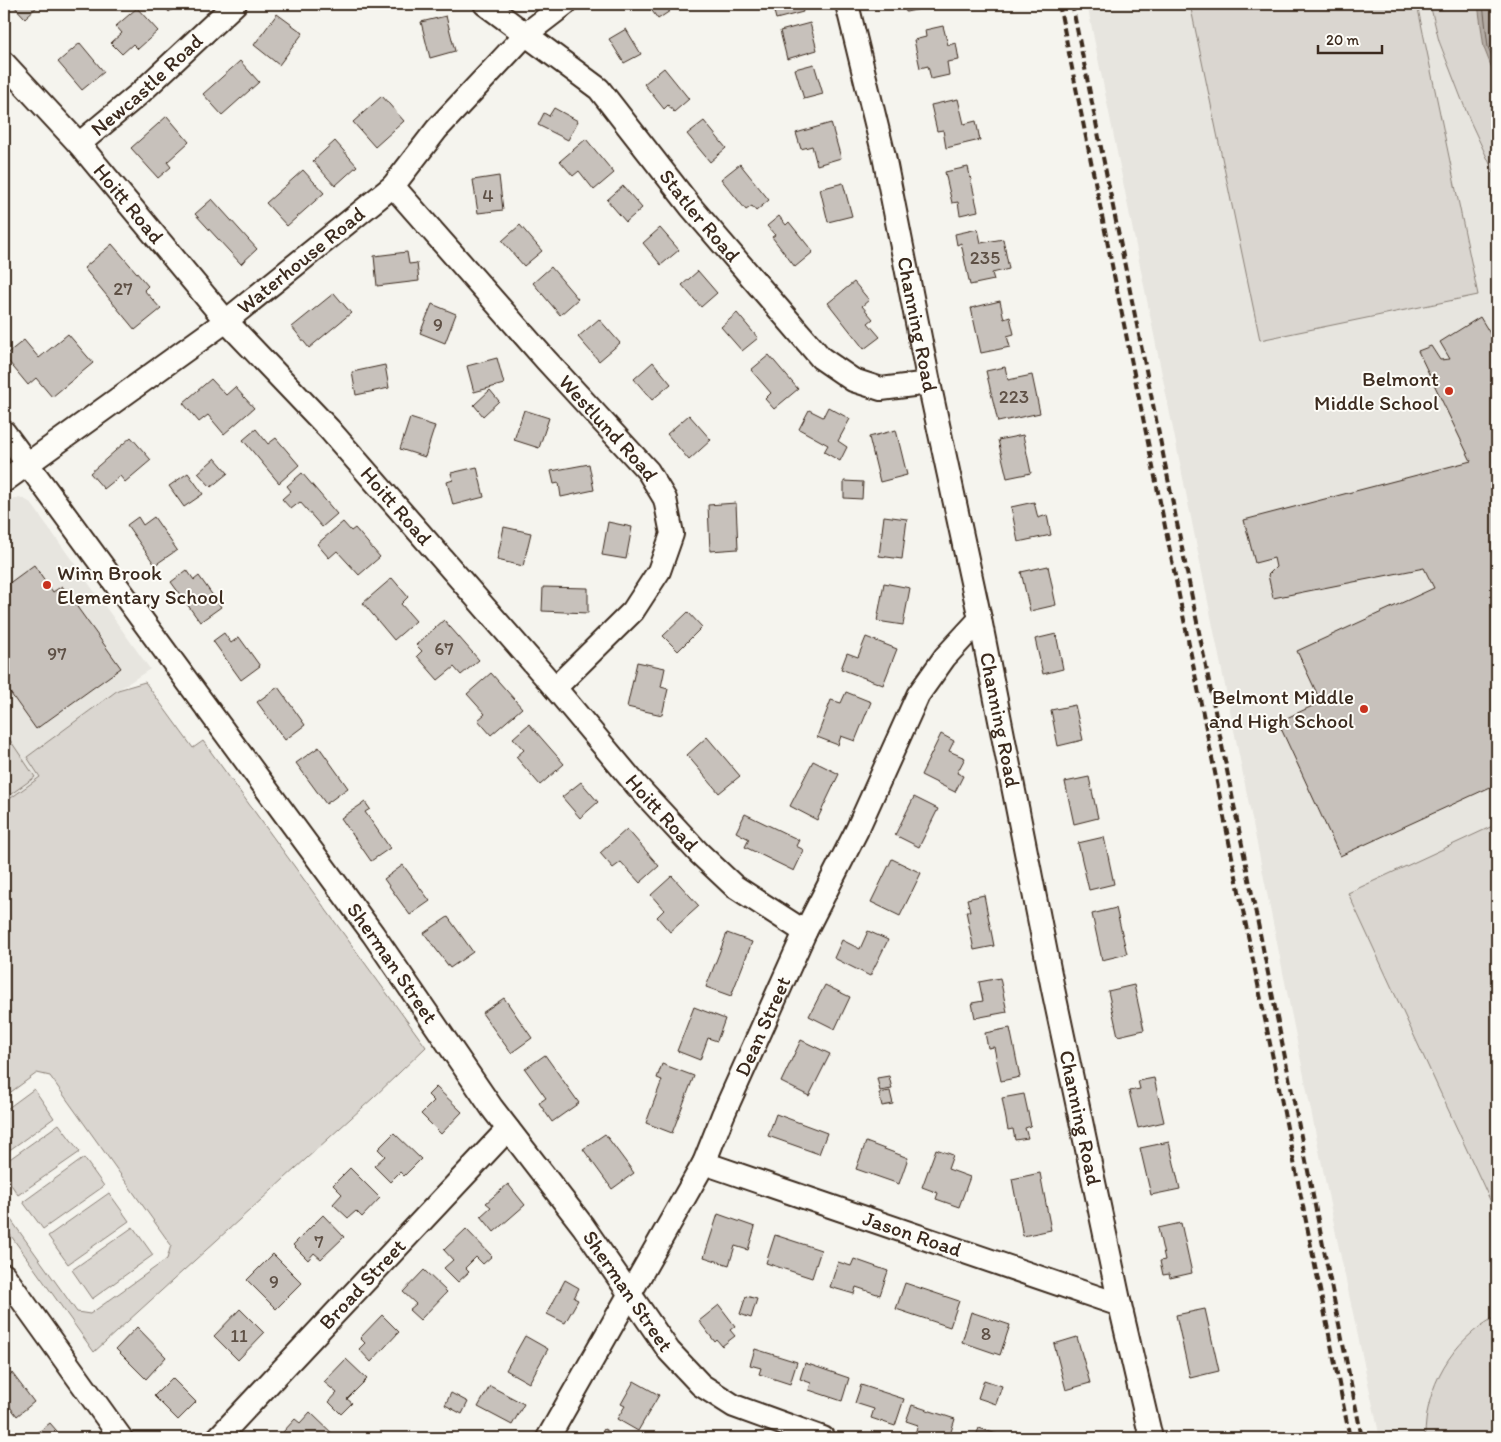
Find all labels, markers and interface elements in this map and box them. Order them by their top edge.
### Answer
scale bar [1318,22,1382,54]
street label: Newcastle Road [85,28,208,141]
text: 20 m [1326,31,1360,49]
street label: Hoitt Road [88,158,170,249]
street label: Statler Road [654,164,746,267]
house number: 4 [482,184,494,207]
street label: Waterhouse Road [232,201,370,319]
house number: 235 [970,246,1000,269]
street label: Channing Road [892,254,944,395]
house number: 27 [113,277,133,300]
house number: 9 [433,313,443,336]
place label: Belmont Middle School [1314,366,1439,415]
street label: Westlund Road [554,369,664,486]
house number: 223 [999,385,1029,408]
marker: Belmont Middle School [1443,385,1455,397]
street label: Hoitt Road [355,461,438,551]
place label: Winn Brook Elementary School [57,560,225,609]
marker: Winn Brook Elementary School [41,579,53,591]
house number: 67 [434,637,454,660]
house number: 97 [47,642,67,665]
street label: Channing Road [975,650,1026,790]
place label: Belmont Middle and High School [1209,684,1354,733]
marker: Belmont Middle and High School [1358,703,1370,715]
street label: Hoitt Road [620,769,705,857]
street label: Sherman Street [342,897,444,1028]
street label: Dean Street [729,972,796,1080]
street label: Channing Road [1054,1048,1107,1188]
street label: Jason Road [860,1205,966,1262]
street label: Sherman Street [578,1225,679,1357]
house number: 7 [314,1230,324,1253]
street label: Broad Street [314,1233,411,1334]
house number: 9 [269,1270,279,1293]
house number: 8 [981,1322,991,1345]
house number: 11 [230,1324,248,1347]

